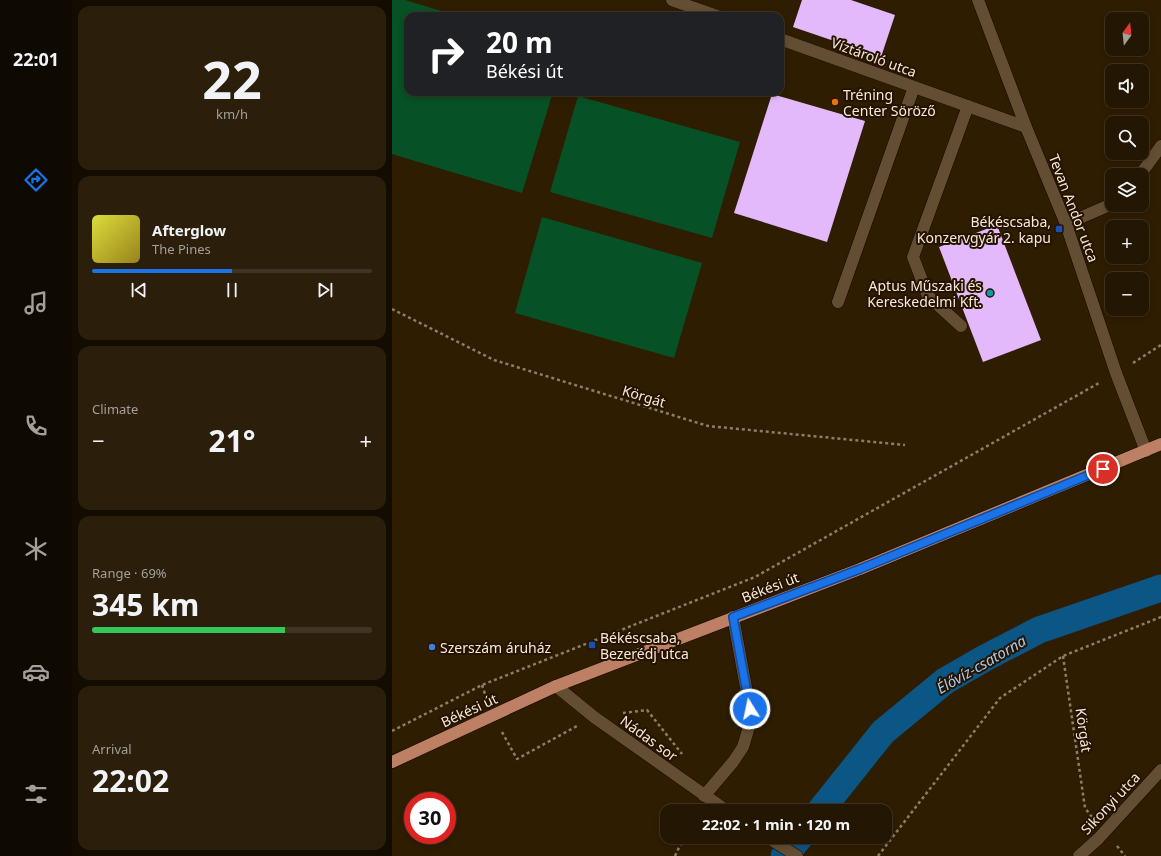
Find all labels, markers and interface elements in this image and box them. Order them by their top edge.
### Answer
north arrow [1105,12,1149,56]
map controls [1105,12,1149,316]
text: 20 m [486,23,553,61]
icon: right [420,28,472,80]
street label: Víztároló utca [829,33,919,81]
text: 22 [202,43,262,114]
text: 22:01 [13,47,59,71]
text: Békési út [486,59,563,83]
button: sound [1105,64,1149,108]
place label: Tréning Center Söröző [843,85,936,120]
marker: Tréning Center Söröző [830,97,840,107]
text: km/h [216,105,248,123]
button: search [1105,116,1149,160]
street label: Tevan Andor utca [1045,151,1103,265]
icon: directions [22,166,50,194]
button: layers [1105,168,1149,212]
place label: Békéscsaba, Konzervgyár 2. kapu [917,212,1051,247]
text: Afterglow [152,220,226,240]
button: + [1105,220,1149,264]
marker: Békéscsaba, Konzervgyár 2. kapu [1054,224,1064,234]
text: The Pines [152,240,211,258]
button: − [1105,272,1149,316]
place label: Aptus Műszaki és Kereskedelmi Kft. [867,276,982,311]
icon: previous [128,279,150,301]
icon: pause [221,279,243,301]
icon: next [314,279,336,301]
marker: Aptus Műszaki és Kereskedelmi Kft. [985,288,995,298]
icon: music [22,289,50,317]
street label: Körgát [620,380,668,412]
text: Climate [92,400,138,418]
icon: phone [22,412,50,440]
text: 21° [208,420,256,461]
text: − [92,425,105,455]
text: + [359,425,372,455]
pin [1086,452,1120,486]
icon: arrive [1092,458,1114,480]
icon: climate [22,535,50,563]
text: Range · 69% [92,564,167,582]
street label: Békési út [739,567,801,607]
text: 345 km [92,584,199,625]
place label: Békéscsaba, Bezerédj utca [600,628,689,663]
water label: Élővíz-csatorna [933,630,1030,698]
place label: Szerszám áruház [440,638,552,657]
marker: Békéscsaba, Bezerédj utca [587,640,597,650]
marker: Szerszám áruház [427,642,437,652]
icon: car [22,658,50,686]
position arrow [729,688,771,730]
street label: Békési út [438,689,500,731]
street label: Körgát [1072,707,1096,753]
street label: Nádas sor [617,711,682,765]
text: Arrival [92,740,132,758]
text: 22:02 [92,760,169,801]
street label: Sikonyi utca [1076,768,1144,838]
icon: filters [22,780,50,808]
speed limit sign: 30 [404,792,456,844]
text: 22:02 · 1 min · 120 m [702,814,850,834]

